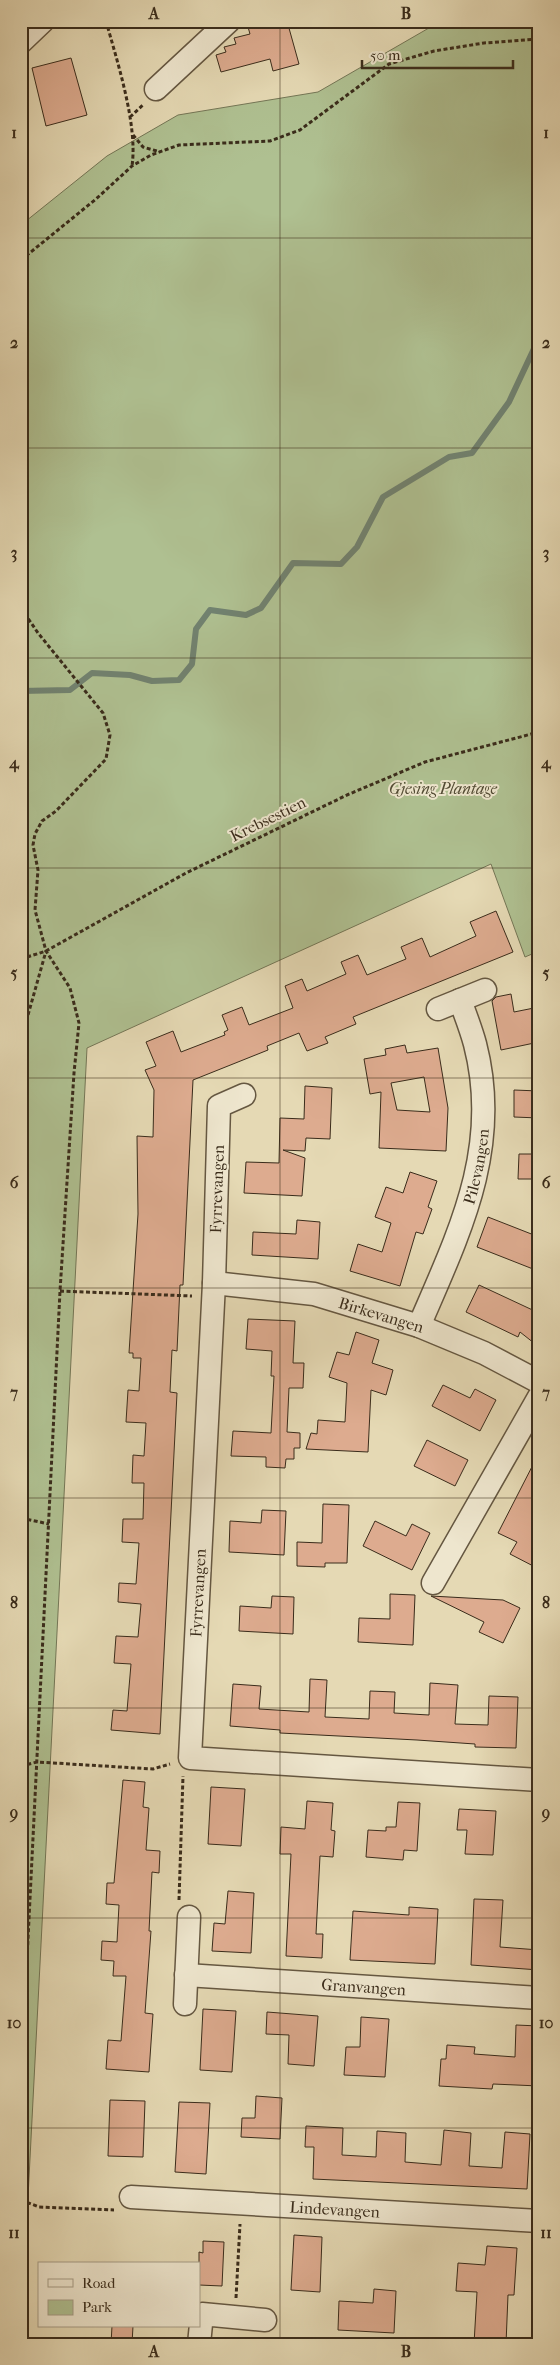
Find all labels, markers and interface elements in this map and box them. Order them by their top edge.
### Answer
text: A [148,4,160,23]
text: B [401,4,411,23]
scale bar [362,38,514,70]
text: 50 m [370,46,401,64]
text: 1 [11,123,17,142]
text: 1 [543,123,549,142]
text: 2 [10,333,18,352]
text: 2 [542,333,550,352]
text: 3 [11,543,17,563]
text: 3 [543,543,549,563]
text: 4 [8,753,20,773]
text: 4 [540,753,552,773]
park label: Gjesing Plantage [389,779,497,798]
street label: Krebsestien [227,792,310,845]
text: 5 [11,963,18,982]
text: 5 [543,963,550,982]
street label: Pilevangen [459,1127,492,1207]
street label: Fyrrevangen [206,1144,228,1234]
text: 6 [10,1173,19,1192]
text: 6 [542,1173,551,1192]
street label: Birkevangen [337,1293,427,1337]
text: 7 [9,1383,18,1402]
text: 7 [541,1383,550,1402]
street label: Fyrrevangen [186,1548,210,1638]
text: 8 [10,1593,18,1612]
text: 8 [542,1593,550,1612]
text: 9 [9,1803,18,1823]
text: 9 [541,1803,550,1823]
street label: Granvangen [321,1974,407,1999]
text: 10 [7,2013,21,2032]
text: 10 [539,2013,553,2032]
street label: Lindevangen [289,2197,381,2221]
text: 11 [8,2223,20,2242]
text: 11 [540,2223,552,2242]
legend [38,2262,200,2328]
text: Road [82,2274,116,2292]
text: Park [82,2298,112,2316]
text: A [148,2342,160,2361]
text: B [401,2342,411,2361]

